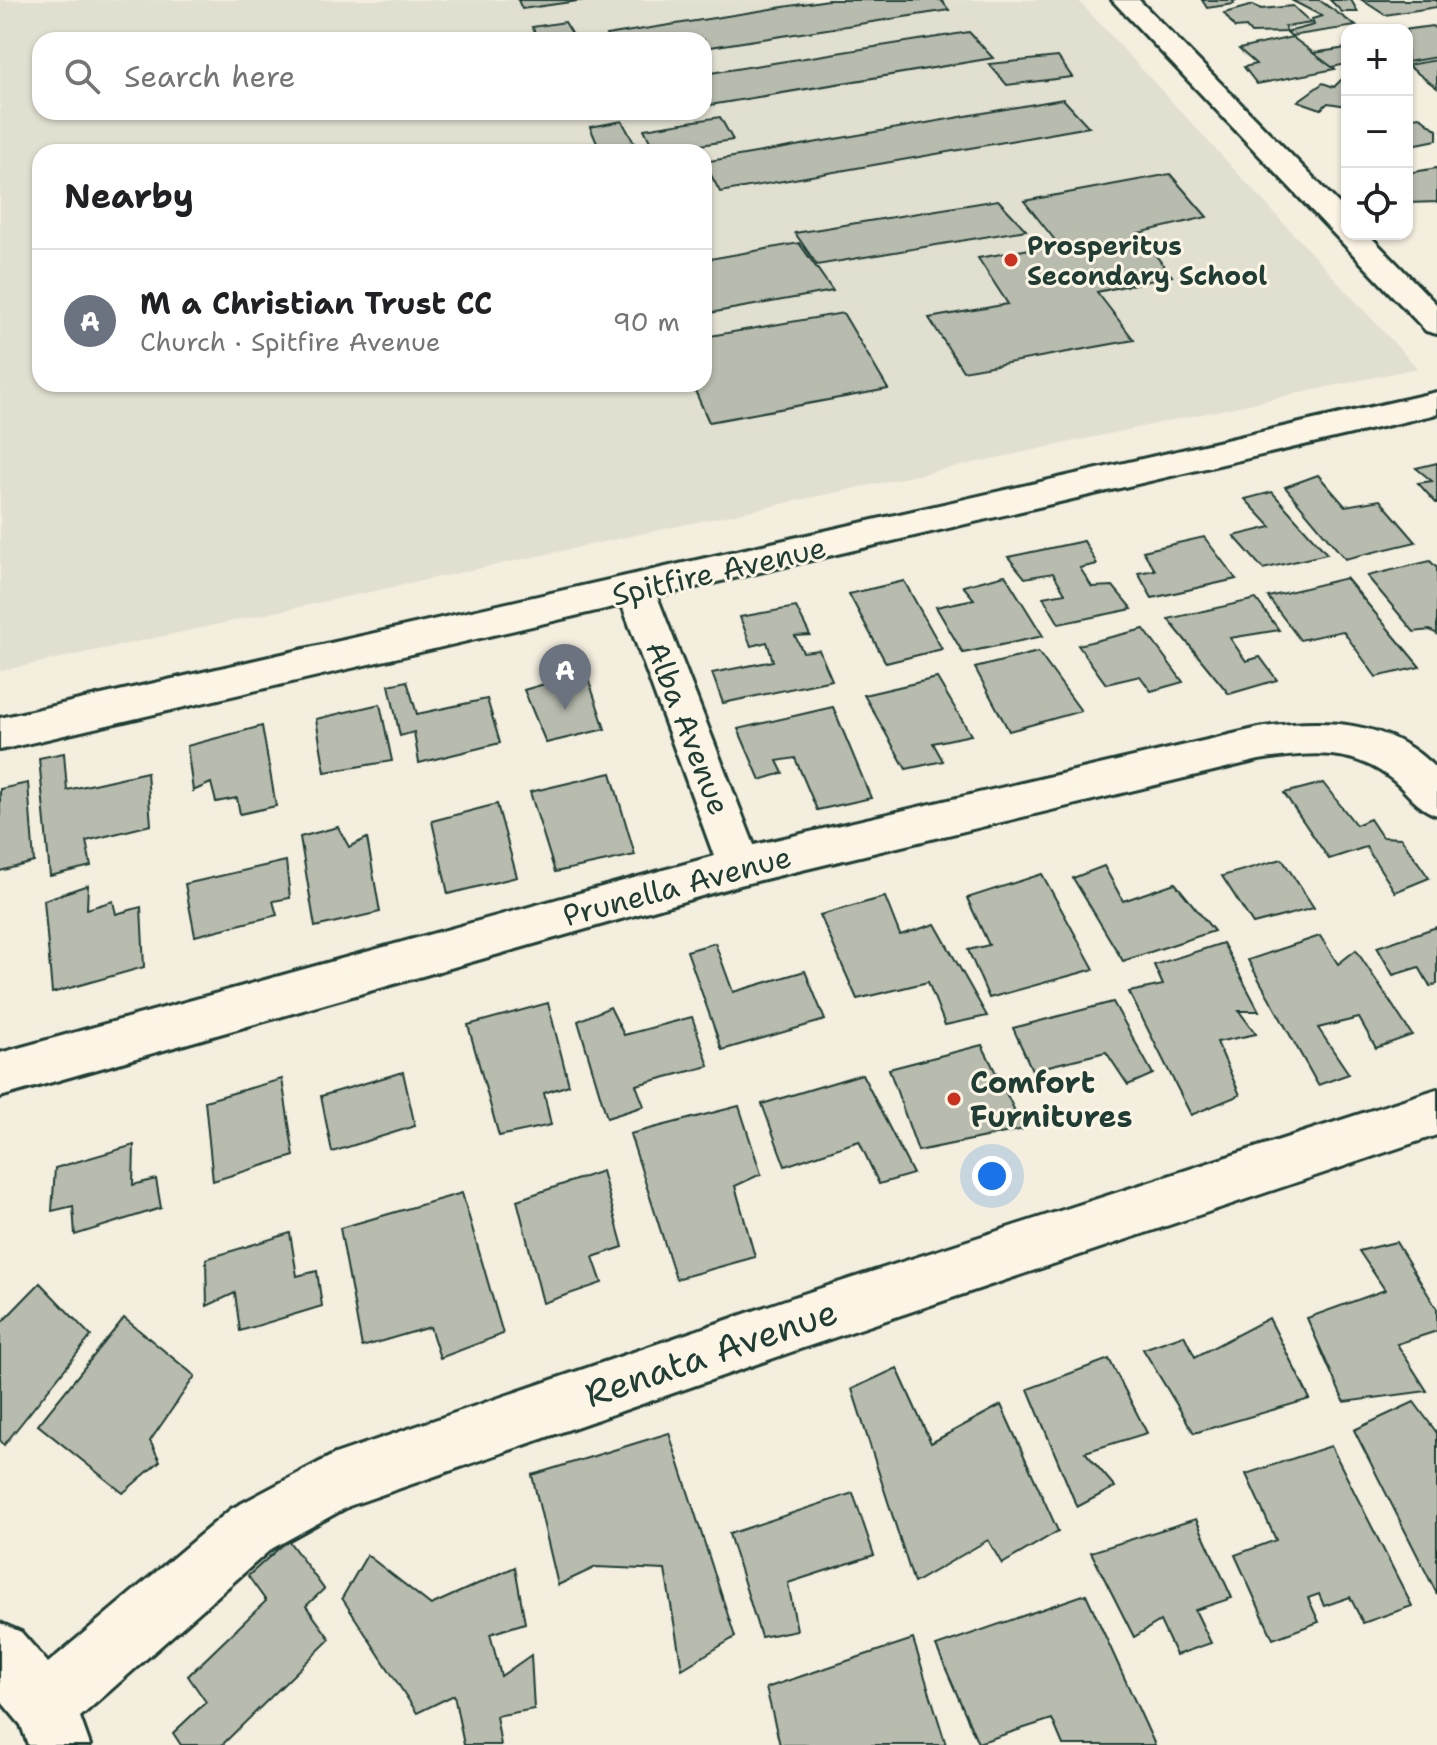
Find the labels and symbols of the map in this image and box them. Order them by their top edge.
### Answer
place label: Prosperitus Secondary School [1027,228,1267,293]
marker: Prosperitus Secondary School [1002,251,1020,269]
street label: Spitfire Avenue [608,526,830,616]
street label: Alba Avenue [636,635,740,821]
pin: A [539,644,591,710]
street label: Prunella Avenue [558,836,796,936]
place label: Comfort Furnitures [970,1062,1133,1137]
marker: Comfort Furnitures [945,1090,963,1108]
your location [972,1156,1012,1196]
street label: Renata Avenue [578,1287,844,1419]

